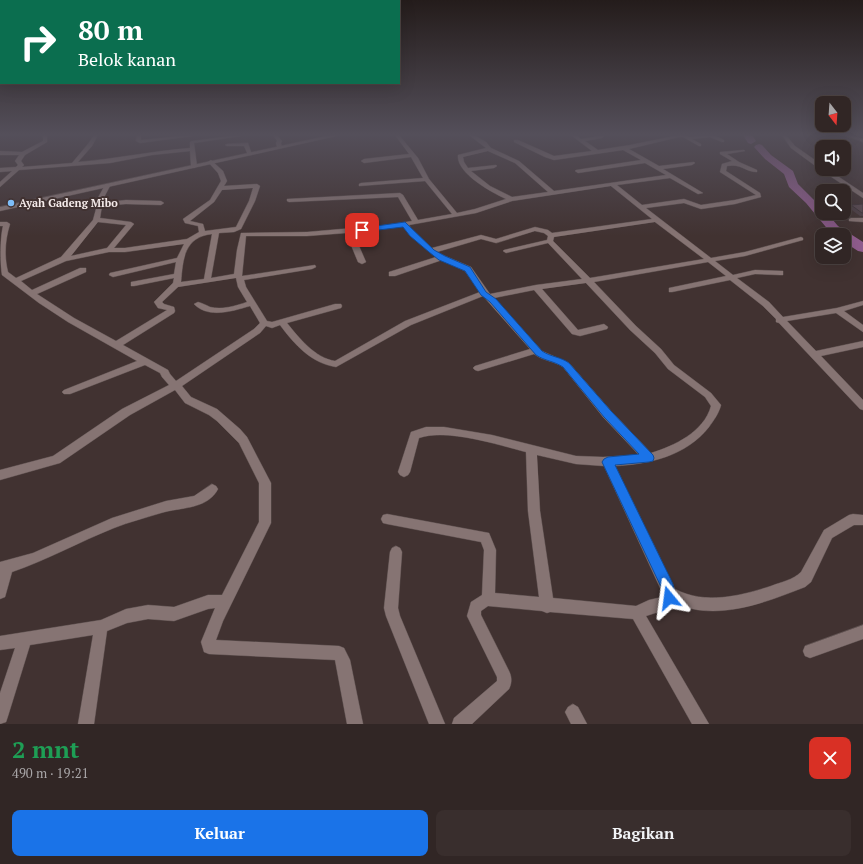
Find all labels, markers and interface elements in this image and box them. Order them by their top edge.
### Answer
text: 80 m [78,11,143,48]
icon: right [12,16,64,68]
text: Belok kanan [78,47,176,71]
north arrow [815,96,851,132]
map controls [815,96,851,264]
button: sound [815,140,851,176]
button: search [815,184,851,220]
place label: Ayah Gadeng Mibo [19,196,118,210]
marker: Ayah Gadeng Mibo [6,198,16,208]
pin [345,213,379,247]
icon: arrive [351,219,373,241]
button: layers [815,228,851,264]
position arrow [648,577,690,619]
text: 2 mnt [12,733,79,765]
button: close [809,737,851,779]
text: 490 m · 19:21 [12,764,89,782]
button: Keluar [12,810,428,856]
button: Bagikan [436,810,851,856]

